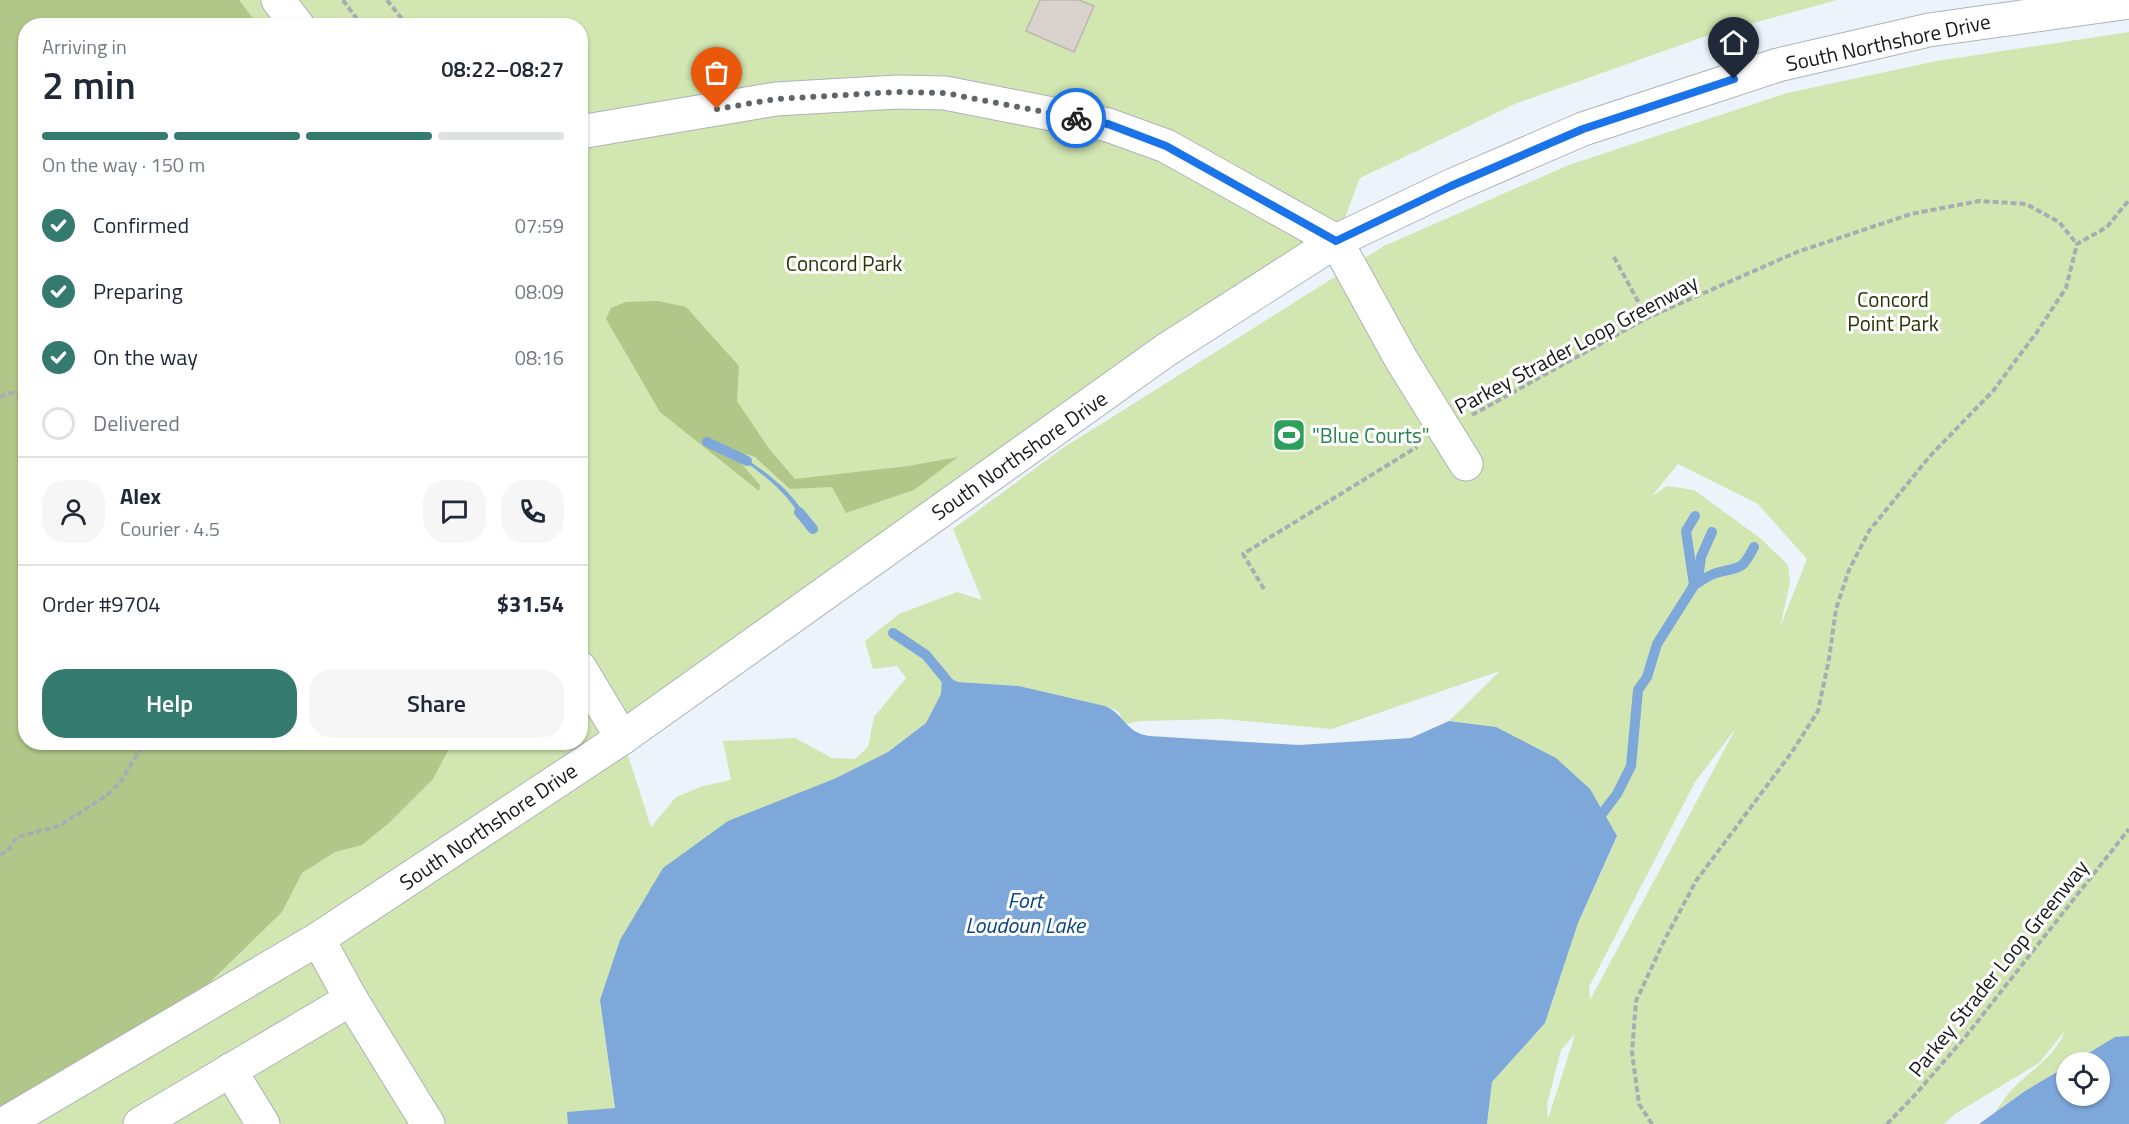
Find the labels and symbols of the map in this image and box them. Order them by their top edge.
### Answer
street label: South Northshore Drive [1783,5,1993,79]
pin [1708,17,1759,79]
pin [691,47,742,109]
courier [1046,88,1106,148]
park label: Concord Park [786,247,902,279]
street label: Parkey Strader Loop Greenway [1449,266,1703,422]
park label: Concord Point Park [1847,283,1939,339]
street label: South Northshore Drive [924,382,1114,528]
sports icon: "Blue Courts" [1271,417,1307,453]
place label: "Blue Courts" [1312,419,1430,451]
street label: South Northshore Drive [393,754,583,898]
street label: Parkey Strader Loop Greenway [1900,852,2096,1084]
water label: Fort Loudoun Lake [965,883,1087,942]

